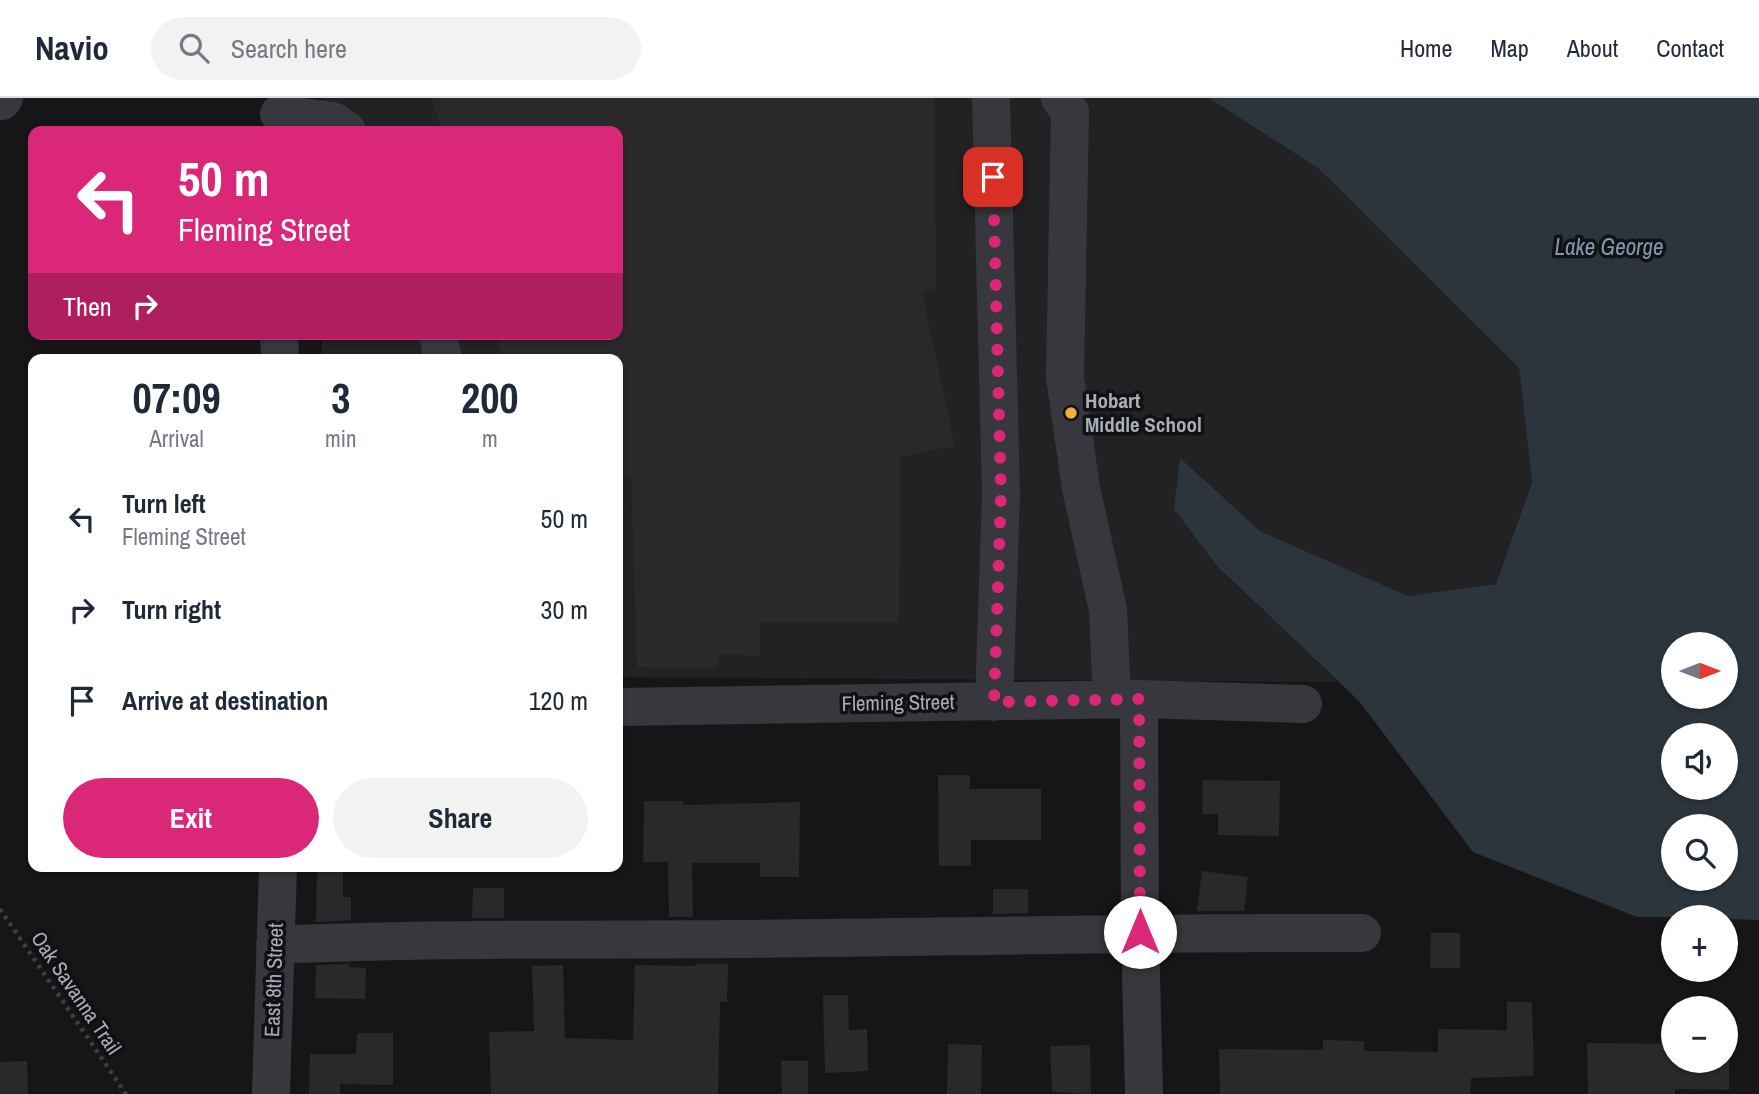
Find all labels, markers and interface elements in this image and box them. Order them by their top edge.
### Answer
search box [151,17,641,80]
text: Navio [35,26,109,70]
icon: search [175,29,213,67]
text: Search here [231,31,347,66]
text: Home [1400,32,1452,64]
text: Map [1490,32,1529,64]
text: About [1567,32,1618,64]
text: Contact [1656,32,1724,64]
text: 50 m [178,145,270,211]
pin [963,147,1023,207]
icon: left [63,154,154,245]
icon: arrive [974,158,1012,196]
text: Fleming Street [178,208,350,251]
water label: Lake George [1554,231,1664,262]
icon: right [126,287,164,325]
text: Then [63,289,112,324]
text: 07:09 [133,370,221,426]
text: 3 [331,370,350,426]
text: 200 [461,370,519,426]
place label: Hobart Middle School [1085,386,1202,439]
marker: Hobart Middle School [1063,405,1079,421]
text: Arrival [149,423,204,454]
text: min [325,423,357,454]
text: m [482,423,498,454]
text: Turn left [122,486,206,521]
icon: left [63,500,101,538]
text: 50 m [541,501,588,536]
text: Fleming Street [122,521,246,552]
icon: right [63,591,101,629]
text: Turn right [122,592,221,627]
text: 30 m [541,592,588,627]
north arrow [1661,632,1738,709]
map controls [1661,632,1738,1073]
icon: arrive [63,682,101,720]
text: Arrive at destination [122,683,328,718]
text: 120 m [529,683,588,718]
street label: Fleming Street [841,687,955,718]
button: sound [1661,723,1738,800]
button: Exit [63,778,319,858]
button: Share [333,778,588,858]
button: search [1661,814,1738,891]
position arrow [1103,895,1177,969]
button: + [1661,905,1738,982]
street label: East 8th Street [257,922,290,1037]
street label: Oak Savanna Trail [25,925,128,1060]
button: − [1661,996,1738,1073]

